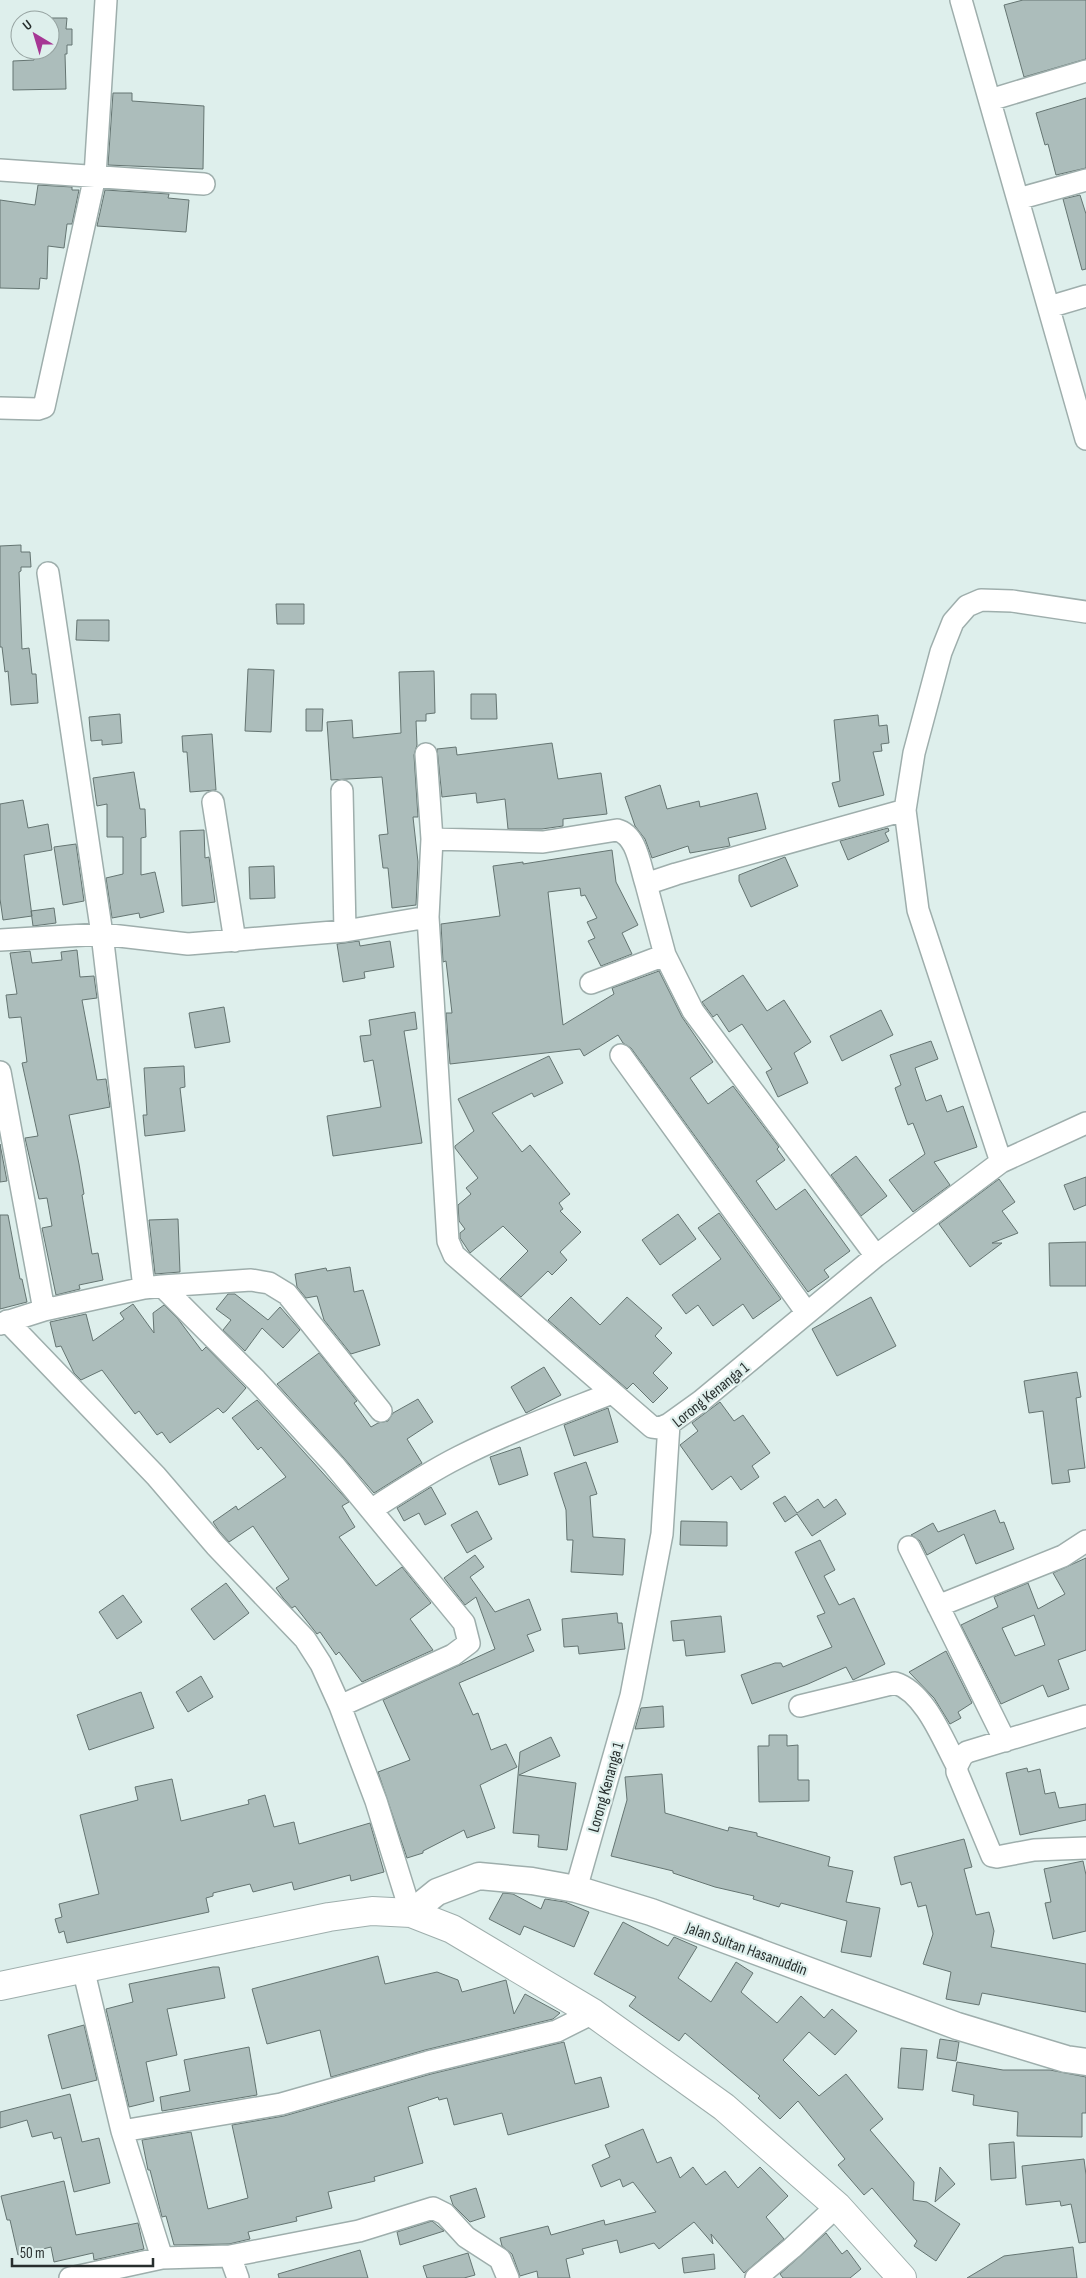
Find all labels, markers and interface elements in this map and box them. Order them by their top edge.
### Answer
north arrow [10,10,60,60]
text: U [19,16,35,34]
street label: Lorong Kenanga 1 [669,1358,753,1432]
street label: Lorong Kenanga 1 [585,1740,628,1835]
street label: Jalan Sultan Hasanuddin [682,1918,810,1980]
scale bar [12,2236,154,2268]
text: 50 m [20,2244,45,2263]

